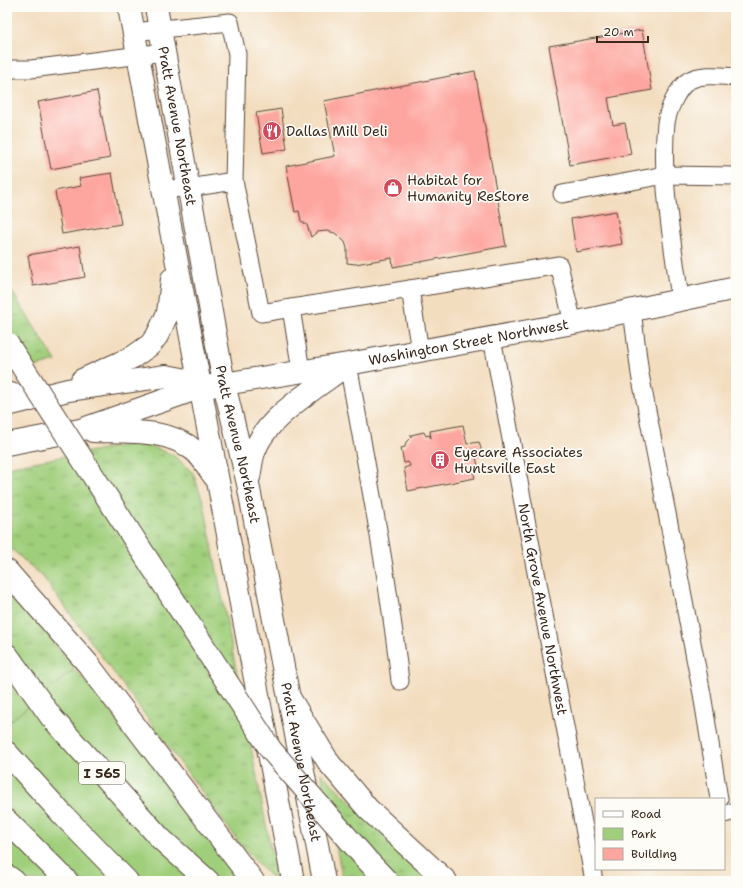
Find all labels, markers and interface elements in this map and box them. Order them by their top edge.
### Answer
scale bar [597,18,648,44]
text: 20 m [603,24,634,40]
street label: Pratt Avenue Northeast [154,45,201,207]
restaurant icon: Dallas Mill Deli [261,120,283,142]
place label: Dallas Mill Deli [286,122,388,140]
place label: Habitat for Humanity ReStore [407,171,529,205]
shop icon: Habitat for Humanity ReStore [382,177,404,199]
street label: Washington Street Northwest [367,315,570,369]
street label: Pratt Avenue Northeast [212,364,264,525]
place label: Eyecare Associates Huntsville East [454,443,583,477]
building icon: Eyecare Associates Huntsville East [429,449,451,471]
street label: North Grove Avenue Northwest [514,502,572,717]
street label: Pratt Avenue Northeast [277,681,325,843]
road number: I 565 [79,762,125,784]
legend [595,798,725,870]
text: Road [631,806,662,822]
text: Park [631,826,657,842]
text: Building [631,846,677,862]

